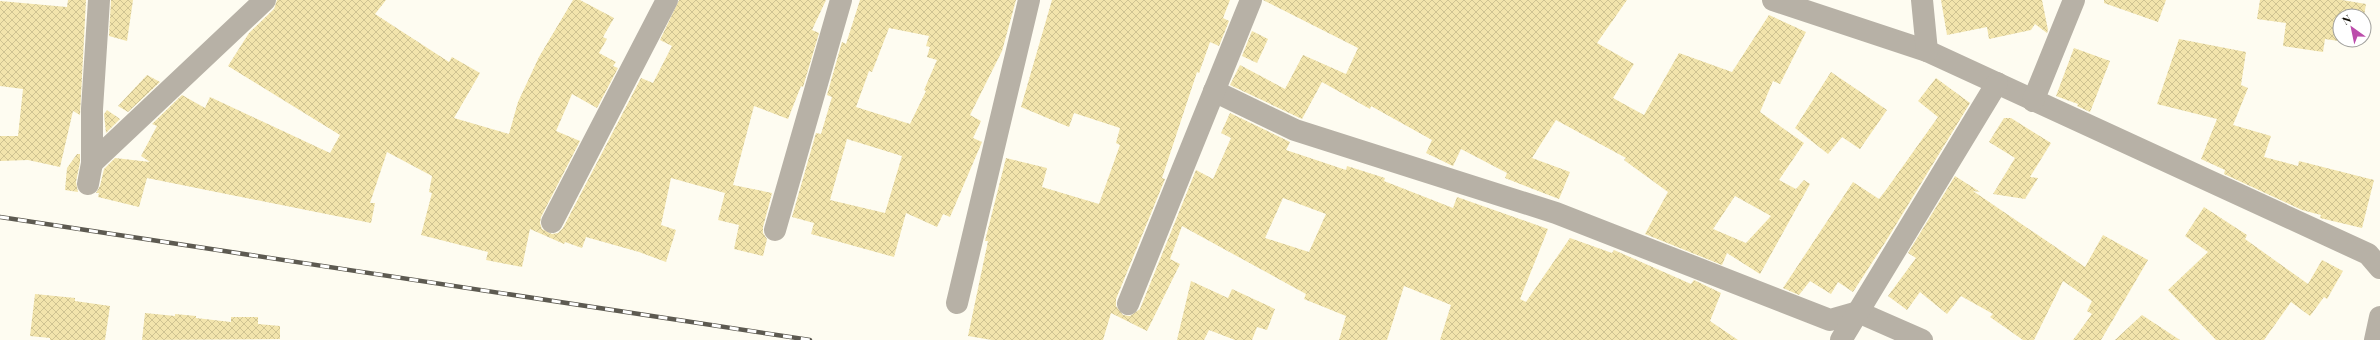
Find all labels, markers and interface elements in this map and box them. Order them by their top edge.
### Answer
north arrow [2332,8,2372,48]
text: N [2339,11,2354,28]

